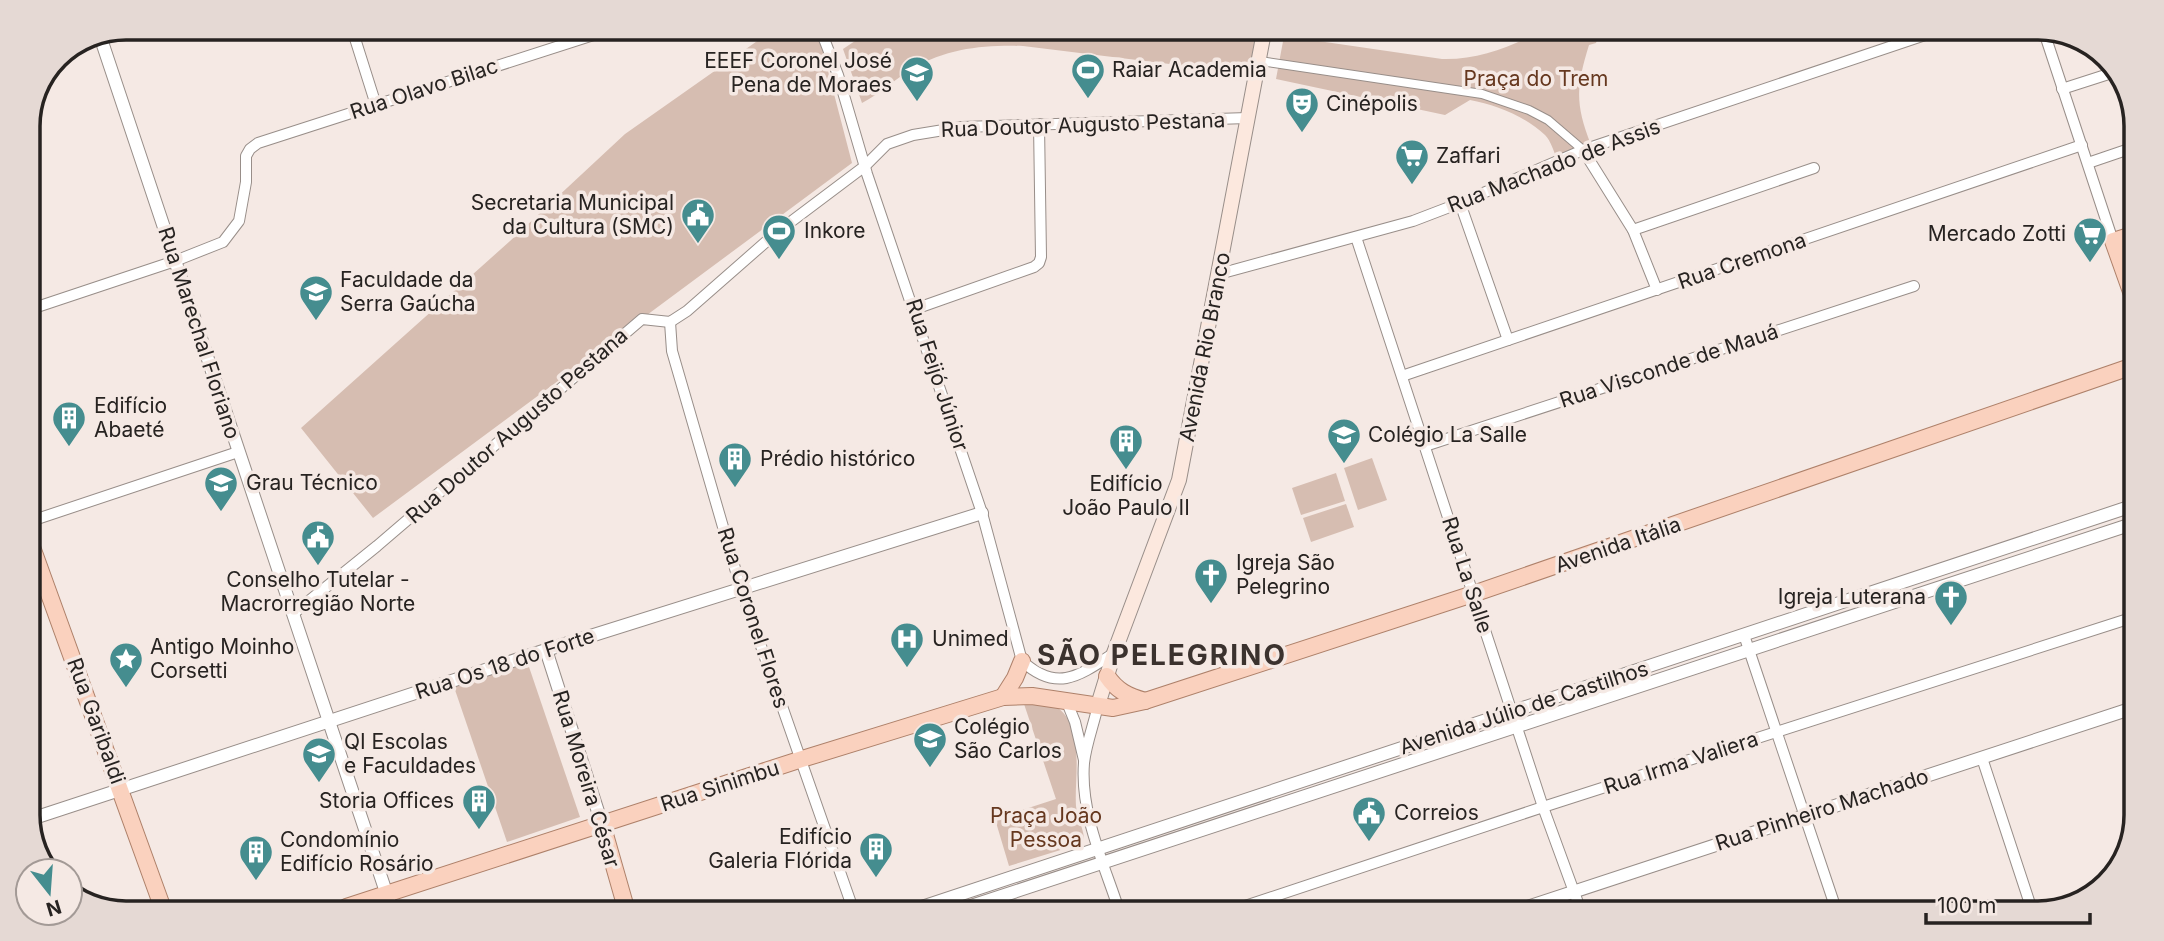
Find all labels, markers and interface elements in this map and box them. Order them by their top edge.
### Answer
place label: EEEF Coronel José Pena de Moraes [704,48,892,97]
sports icon: Raiar Academia [1069,51,1107,100]
street label: Rua Olavo Bilac [347,53,501,124]
school or university icon: EEEF Coronel José Pena de Moraes [898,54,936,103]
place label: Raiar Academia [1112,57,1267,82]
park label: Praça do Trem [1464,66,1608,91]
theatre icon: Cinépolis [1283,85,1321,134]
place label: Cinépolis [1326,91,1418,116]
street label: Rua Doutor Augusto Pestana [940,107,1226,142]
street label: Rua Machado de Assis [1444,113,1664,218]
supermarket icon: Zaffari [1393,137,1431,186]
place label: Zaffari [1436,143,1501,168]
place label: Secretaria Municipal da Cultura (SMC) [471,190,674,239]
public building icon: Secretaria Municipal da Cultura (SMC) [679,196,717,245]
sports icon: Inkore [760,212,798,261]
supermarket icon: Mercado Zotti [2071,215,2109,264]
place label: Inkore [804,218,866,243]
place label: Mercado Zotti [1928,221,2066,246]
street label: Rua Marechal Floriano [153,224,246,442]
street label: Rua Cremona [1674,227,1809,294]
street label: Avenida Rio Branco [1174,250,1235,444]
place label: Faculdade da Serra Gaúcha [340,267,476,316]
school or university icon: Faculdade da Serra Gaúcha [297,273,335,322]
street label: Rua Feijó Júnior [901,296,974,454]
street label: Rua Visconde de Mauá [1556,318,1781,413]
street label: Rua Doutor Augusto Pestana [401,323,632,529]
place label: Edifício Abaeté [94,393,167,442]
building icon: Edifício Abaeté [50,399,88,448]
school or university icon: Colégio La Salle [1325,416,1363,465]
building icon: Edifício João Paulo II [1107,422,1145,471]
place label: Colégio La Salle [1368,422,1527,447]
building icon: Prédio histórico [716,440,754,489]
place label: Prédio histórico [760,446,915,471]
school or university icon: Grau Técnico [202,464,240,513]
place label: Grau Técnico [246,470,378,495]
place label: Edifício João Paulo II [1062,471,1190,520]
street label: Avenida Itália [1552,511,1684,578]
street label: Rua La Salle [1437,513,1498,636]
public building icon: Conselho Tutelar - Macrorregião Norte [299,518,337,567]
street label: Rua Coronel Flores [712,524,794,711]
place label: Igreja São Pelegrino [1236,550,1335,599]
church icon: Igreja São Pelegrino [1192,556,1230,605]
place label: Conselho Tutelar - Macrorregião Norte [221,567,415,616]
church icon: Igreja Luterana [1932,578,1970,627]
place label: Igreja Luterana [1778,584,1926,609]
hospital icon: Unimed [888,620,926,669]
street label: Rua Os 18 do Forte [412,623,598,704]
place label: Unimed [932,626,1009,651]
place label: Antigo Moinho Corsetti [150,634,294,683]
district label: SÃO PELEGRINO [1037,638,1287,672]
place icon: Antigo Moinho Corsetti [107,640,145,689]
street label: Rua Garibaldi [62,654,131,787]
street label: Avenida Júlio de Castilhos [1396,655,1651,760]
street label: Rua Moreira César [548,687,625,871]
place label: Colégio São Carlos [954,714,1062,763]
school or university icon: Colégio São Carlos [911,720,949,769]
street label: Rua Irma Valiera [1600,726,1761,799]
place label: QI Escolas e Faculdades [344,729,476,778]
school or university icon: QI Escolas e Faculdades [300,735,338,784]
street label: Rua Sinimbu [657,755,782,816]
street label: Rua Pinheiro Machado [1712,763,1932,856]
building icon: Storia Offices [460,782,498,831]
place label: Storia Offices [319,788,454,813]
public building icon: Correios [1350,794,1388,843]
place label: Correios [1394,800,1479,825]
park label: Praça João Pessoa [990,803,1102,852]
place label: Edifício Galeria Flórida [708,824,852,873]
place label: Condomínio Edifício Rosário [280,827,434,876]
building icon: Edifício Galeria Flórida [857,830,895,879]
building icon: Condomínio Edifício Rosário [237,833,275,882]
north arrow [14,857,84,927]
scale bar [1926,881,2090,925]
text: 100 m [1937,893,1996,918]
text: N [44,895,64,921]

